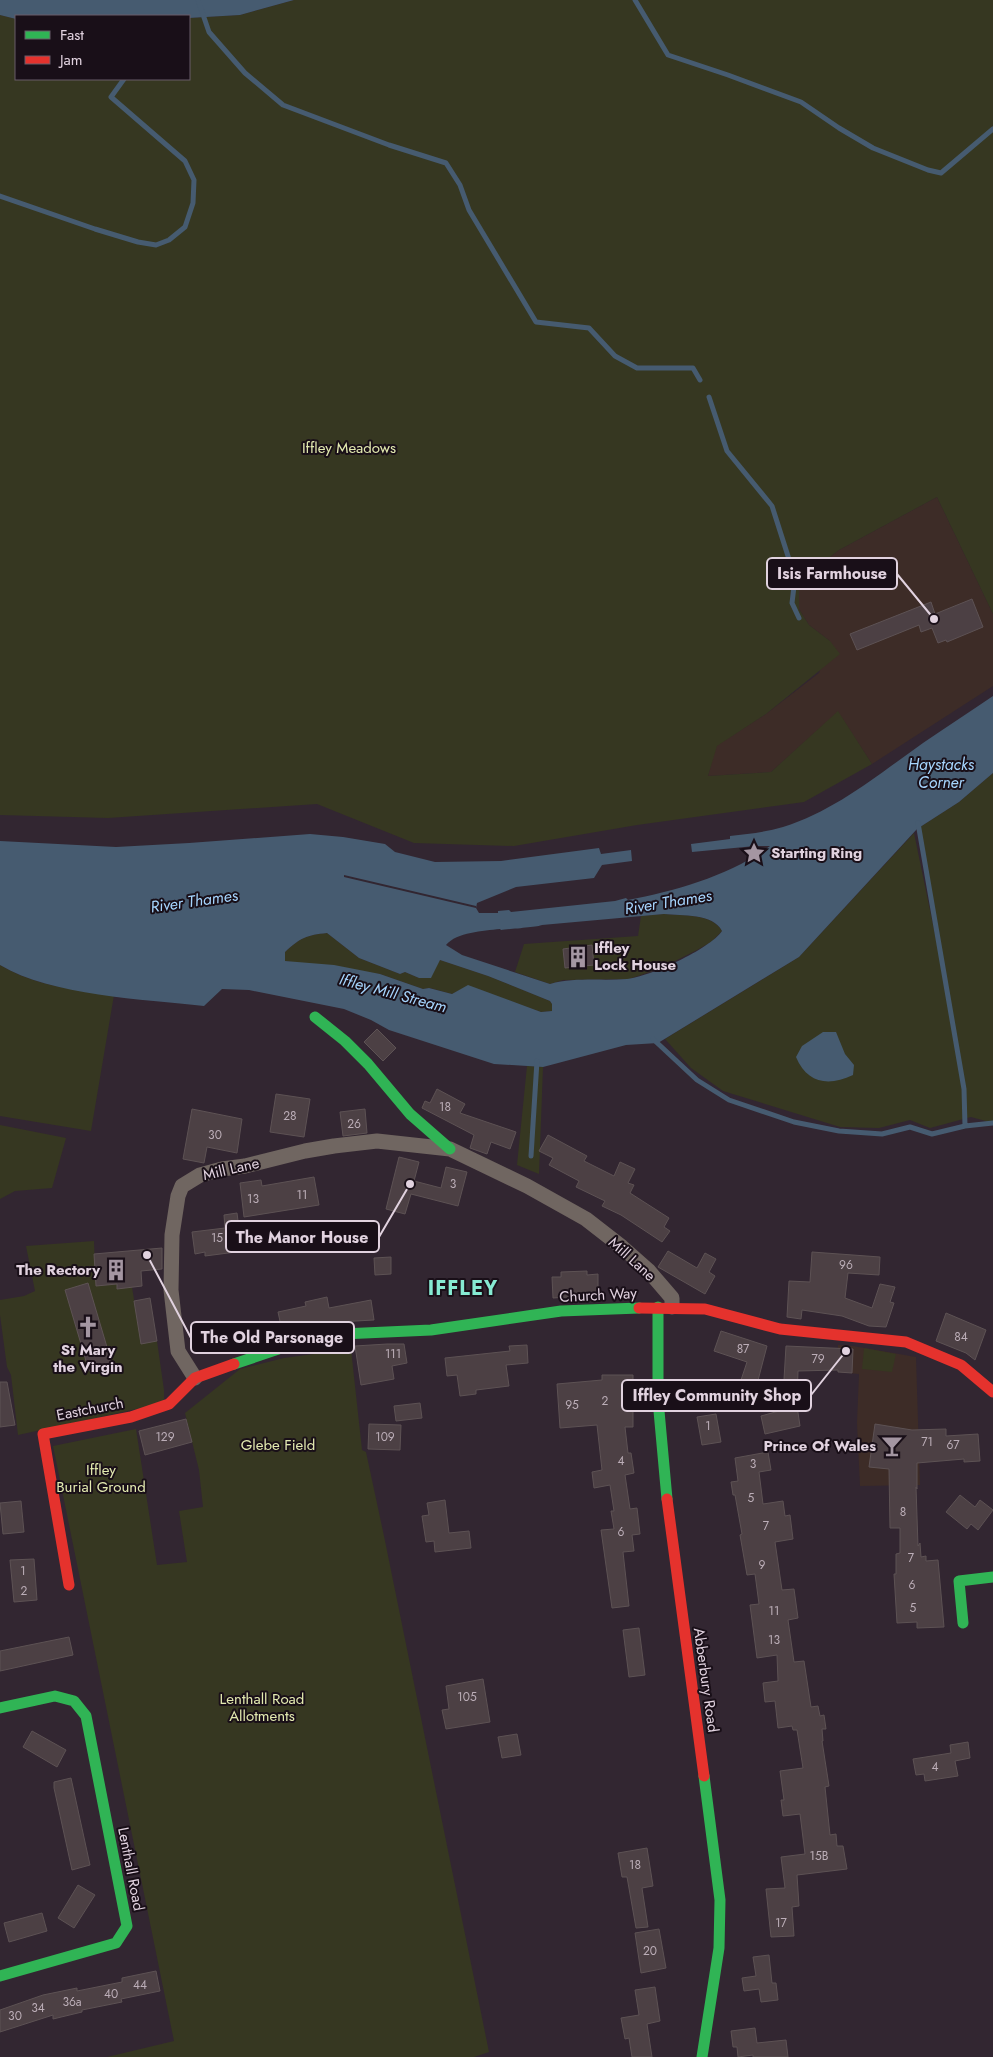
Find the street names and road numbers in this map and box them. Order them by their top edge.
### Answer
street label: Mill Lane [201,1152,262,1186]
street label: Mill Lane [603,1232,661,1286]
street label: Church Way [559,1282,638,1308]
street label: Eastchurch [55,1392,125,1426]
street label: Abberbury Road [688,1626,724,1734]
street label: Lenthall Road [112,1825,150,1913]

